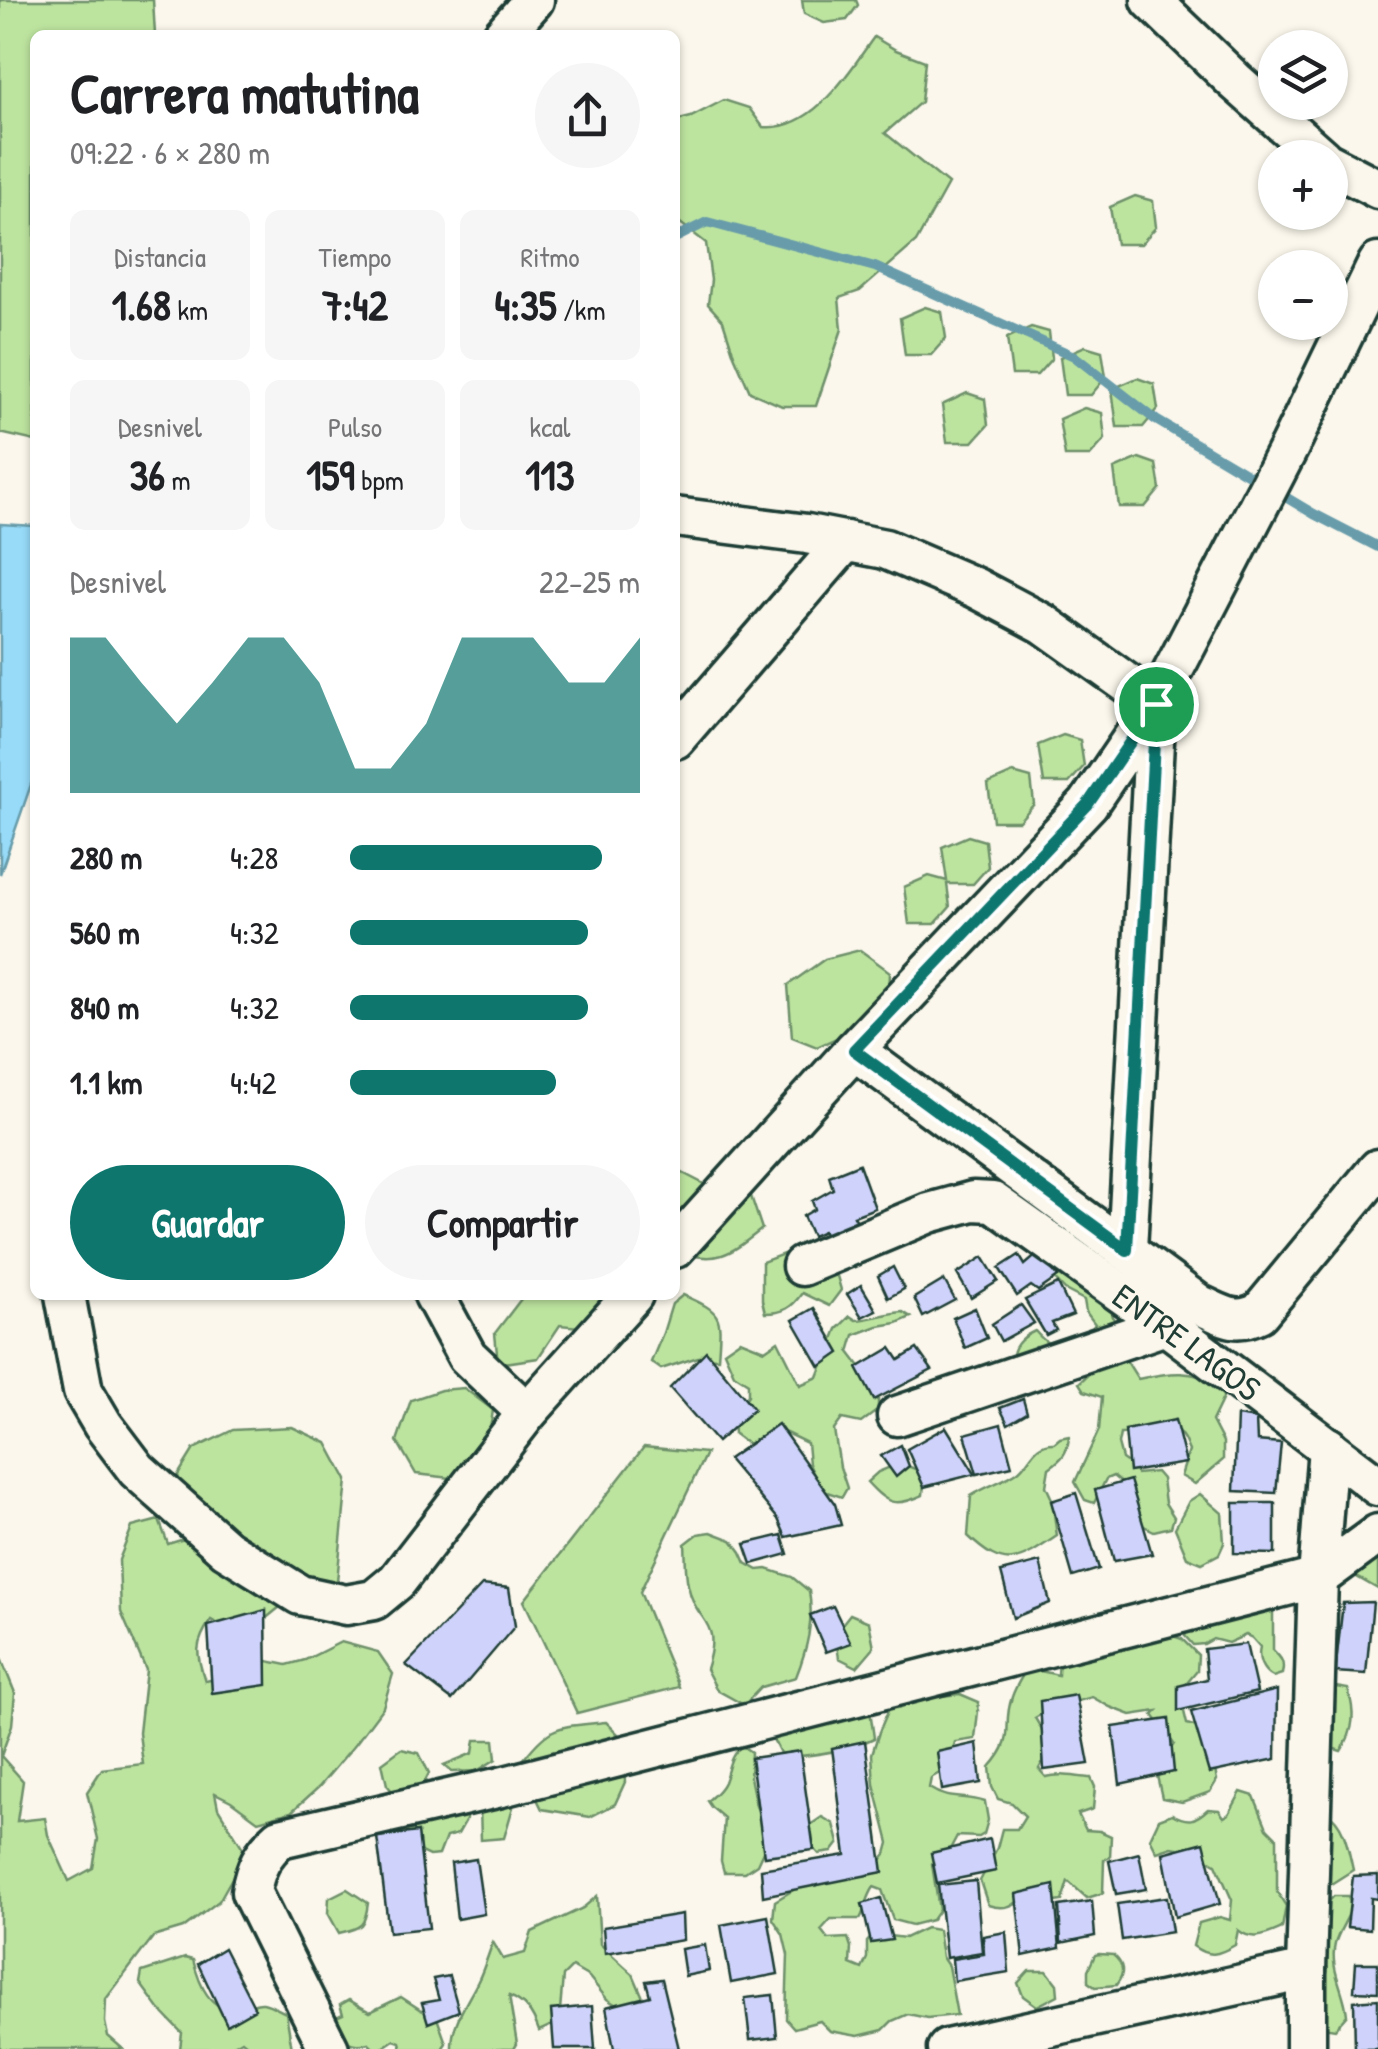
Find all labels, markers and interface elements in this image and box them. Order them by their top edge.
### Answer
map controls [1258,30,1348,340]
button: layers [1258,30,1348,120]
text: Carrera matutina [70,56,419,130]
button: share [535,63,640,168]
text: 09:22 · 6 × 280 m [70,131,270,174]
button: + [1258,140,1348,230]
text: Distancia [114,238,206,276]
text: Tiempo [319,238,391,276]
text: Ritmo [521,238,579,276]
button: − [1258,250,1348,340]
text: 1.68 [112,276,171,333]
text: 7:42 [322,276,388,333]
text: 4:35 [494,276,557,333]
text: km [171,291,208,329]
text: /km [557,291,606,329]
text: Desnivel [118,408,202,446]
text: Pulso [328,408,382,446]
text: kcal [530,408,570,446]
text: 36 [129,446,165,503]
text: 159 [306,446,355,503]
text: 113 [525,446,575,503]
text: m [165,461,191,499]
text: bpm [355,461,404,499]
text: Desnivel [70,560,166,603]
text: 22–25 m [539,560,640,603]
pin [1114,662,1199,747]
icon: arrive [1129,677,1184,732]
text: 280 m [70,836,142,879]
text: 4:28 [230,836,278,879]
text: 560 m [70,911,140,954]
text: 4:32 [230,911,279,954]
text: 840 m [70,986,139,1029]
text: 4:32 [230,986,279,1029]
text: 1.1 km [70,1061,142,1104]
text: 4:42 [230,1061,276,1104]
button: Guardar [70,1165,345,1280]
button: Compartir [365,1165,640,1280]
street label: ENTRE LAGOS [1103,1272,1271,1412]

